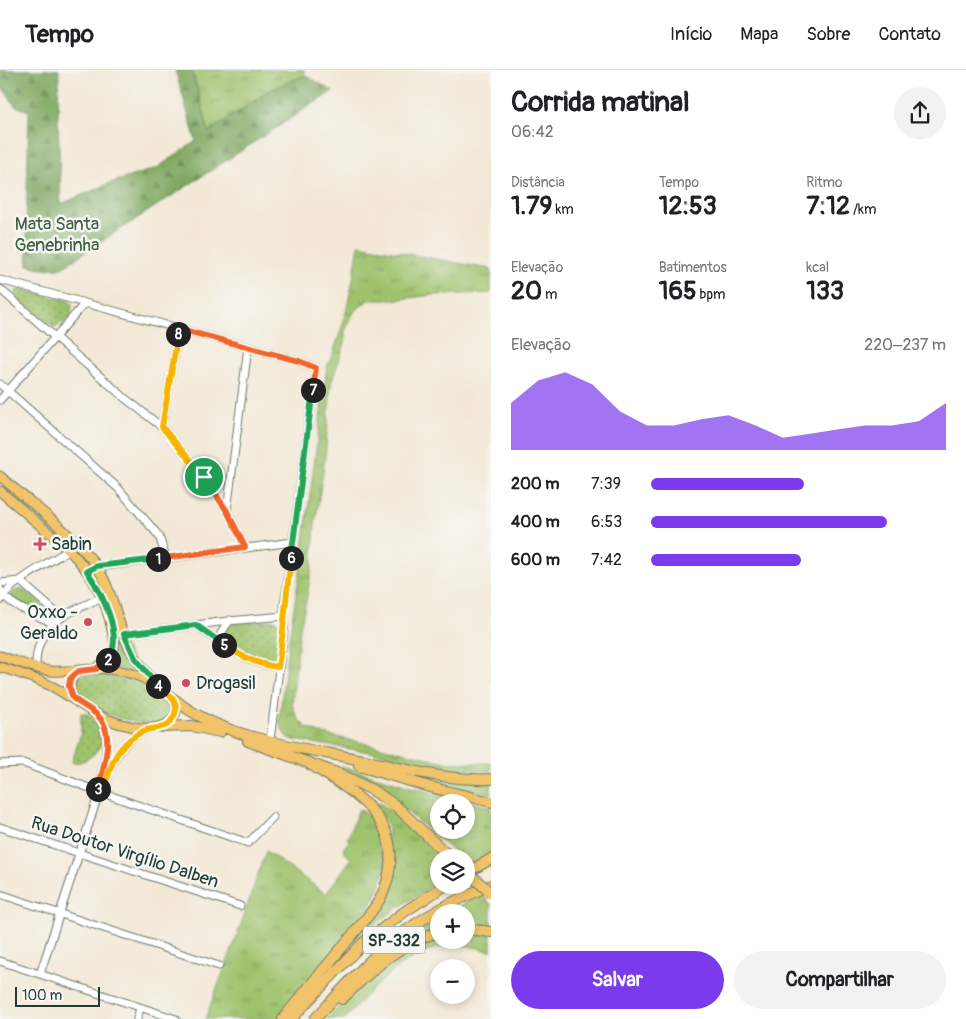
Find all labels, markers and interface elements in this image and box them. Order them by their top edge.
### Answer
text: Tempo [25,20,94,49]
text: Início [670,23,712,46]
text: Mapa [740,23,778,46]
text: Sobre [806,23,850,46]
text: Contato [878,23,941,46]
text: Corrida matinal [511,85,690,120]
button: share [894,87,946,139]
text: 06:42 [511,122,554,142]
text: Distância [511,174,565,191]
text: Tempo [659,174,699,191]
text: Ritmo [806,174,843,191]
text: 1.79 [511,191,552,222]
text: 12:53 [659,191,717,222]
text: 7:12 [806,191,850,222]
text: km [552,201,574,218]
text: /km [850,201,876,218]
park label: Mata Santa Genebrinha [15,213,99,257]
text: Elevação [511,259,563,276]
text: Batimentos [659,259,727,276]
text: kcal [806,259,829,276]
text: 20 [511,276,542,307]
text: 165 [659,276,697,307]
text: 133 [806,276,844,307]
text: m [542,286,558,303]
text: bpm [697,286,726,303]
pin: 8 [166,322,190,346]
text: 8 [175,326,182,343]
text: Elevação [511,335,571,355]
text: 220–237 m [864,335,946,355]
pin: 7 [300,378,326,402]
text: 7 [310,382,317,399]
pin [183,456,225,498]
icon: arrive [190,463,218,491]
text: 200 m [511,474,559,494]
text: 7:39 [591,474,621,494]
text: 400 m [511,512,560,532]
text: 6:53 [591,512,622,532]
place label: Sabin [51,533,92,556]
marker: Sabin [33,537,47,551]
pin: 1 [146,546,170,572]
pin: 6 [278,546,304,570]
text: 6 [287,550,296,567]
text: 600 m [511,550,560,570]
text: 7:42 [591,550,622,570]
text: 1 [156,551,161,568]
place label: Oxxo - Geraldo [20,601,78,645]
marker: Oxxo - Geraldo [82,616,94,628]
pin: 5 [212,632,236,658]
text: 5 [221,637,228,654]
pin: 2 [96,648,120,672]
text: 2 [105,652,112,669]
place label: Drogasil [196,672,256,695]
pin: 4 [146,674,170,698]
marker: Drogasil [180,677,192,689]
text: 4 [154,678,163,695]
pin: 3 [86,776,110,802]
text: 3 [95,781,102,798]
map controls [430,794,475,1004]
button: locate [430,794,475,839]
street label: Rua Doutor Virgílio Dalben [28,811,222,894]
button: layers [430,849,475,894]
button: + [430,904,475,949]
road number: SP-332 [363,926,425,954]
button: Salvar [511,951,724,1009]
button: Compartilhar [734,951,946,1009]
button: − [430,959,475,1004]
scale bar [15,984,100,1007]
text: 100 m [22,987,62,1004]

